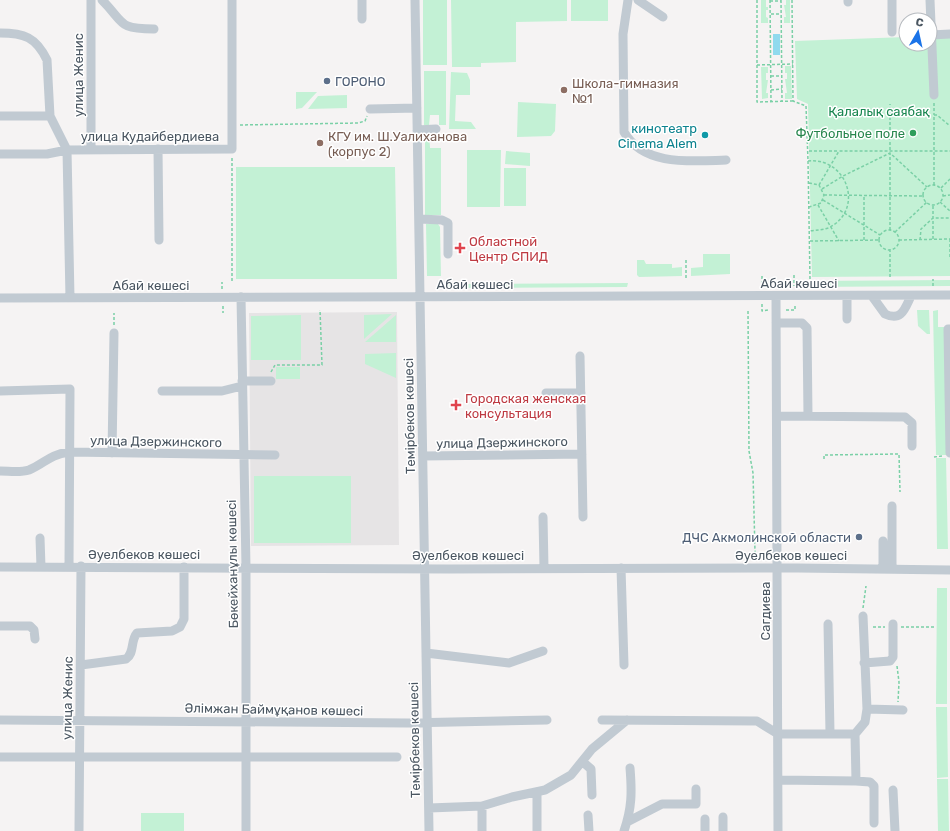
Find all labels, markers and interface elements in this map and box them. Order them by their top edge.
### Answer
north arrow [898,12,938,52]
text: С [915,16,925,30]
street label: улица Женис [71,33,86,117]
place label: ГОРОНО [335,74,386,89]
marker: ГОРОНО [322,76,332,86]
place label: Школа-гимназия №1 [572,76,679,106]
marker: Школа-гимназия №1 [559,85,569,95]
park label: Қалалық саябақ [828,104,930,119]
place label: кинотеатр Cinema Alem [618,121,697,151]
place label: Футбольное поле [795,126,905,141]
marker: Футбольное поле [908,128,918,138]
street label: улица Кудайбердиева [81,129,219,144]
place label: КГУ им. Ш.Уалиханова (корпус 2) [328,129,467,159]
marker: кинотеатр Cinema Alem [700,130,710,140]
marker: КГУ им. Ш.Уалиханова (корпус 2) [315,138,325,148]
place label: Областной Центр СПИД [469,234,548,264]
marker: Областной Центр СПИД [454,242,466,254]
street label: Абай көшесі [761,276,837,291]
street label: Абай көшесі [437,277,513,292]
street label: Абай көшесі [113,278,189,293]
street label: Темірбеков көшесі [401,358,418,474]
place label: Городская женская консультация [465,391,586,421]
marker: Городская женская консультация [450,399,462,411]
street label: улица Дзержинского [90,433,222,450]
street label: улица Дзержинского [436,434,568,451]
street label: Бөкейханұлы көшесі [224,499,241,629]
place label: ДЧС Акмолинской области [682,530,851,545]
marker: ДЧС Акмолинской области [854,532,864,542]
street label: Әуелбеков көшесі [88,547,200,562]
street label: Әуелбеков көшесі [412,548,524,563]
street label: Әуелбеков көшесі [735,548,847,563]
street label: Сагдиева [758,582,773,640]
street label: улица Женис [59,656,76,740]
street label: Темірбеков көшесі [406,682,423,798]
street label: Әлімжан Баймұқанов көшесі [185,700,363,719]

